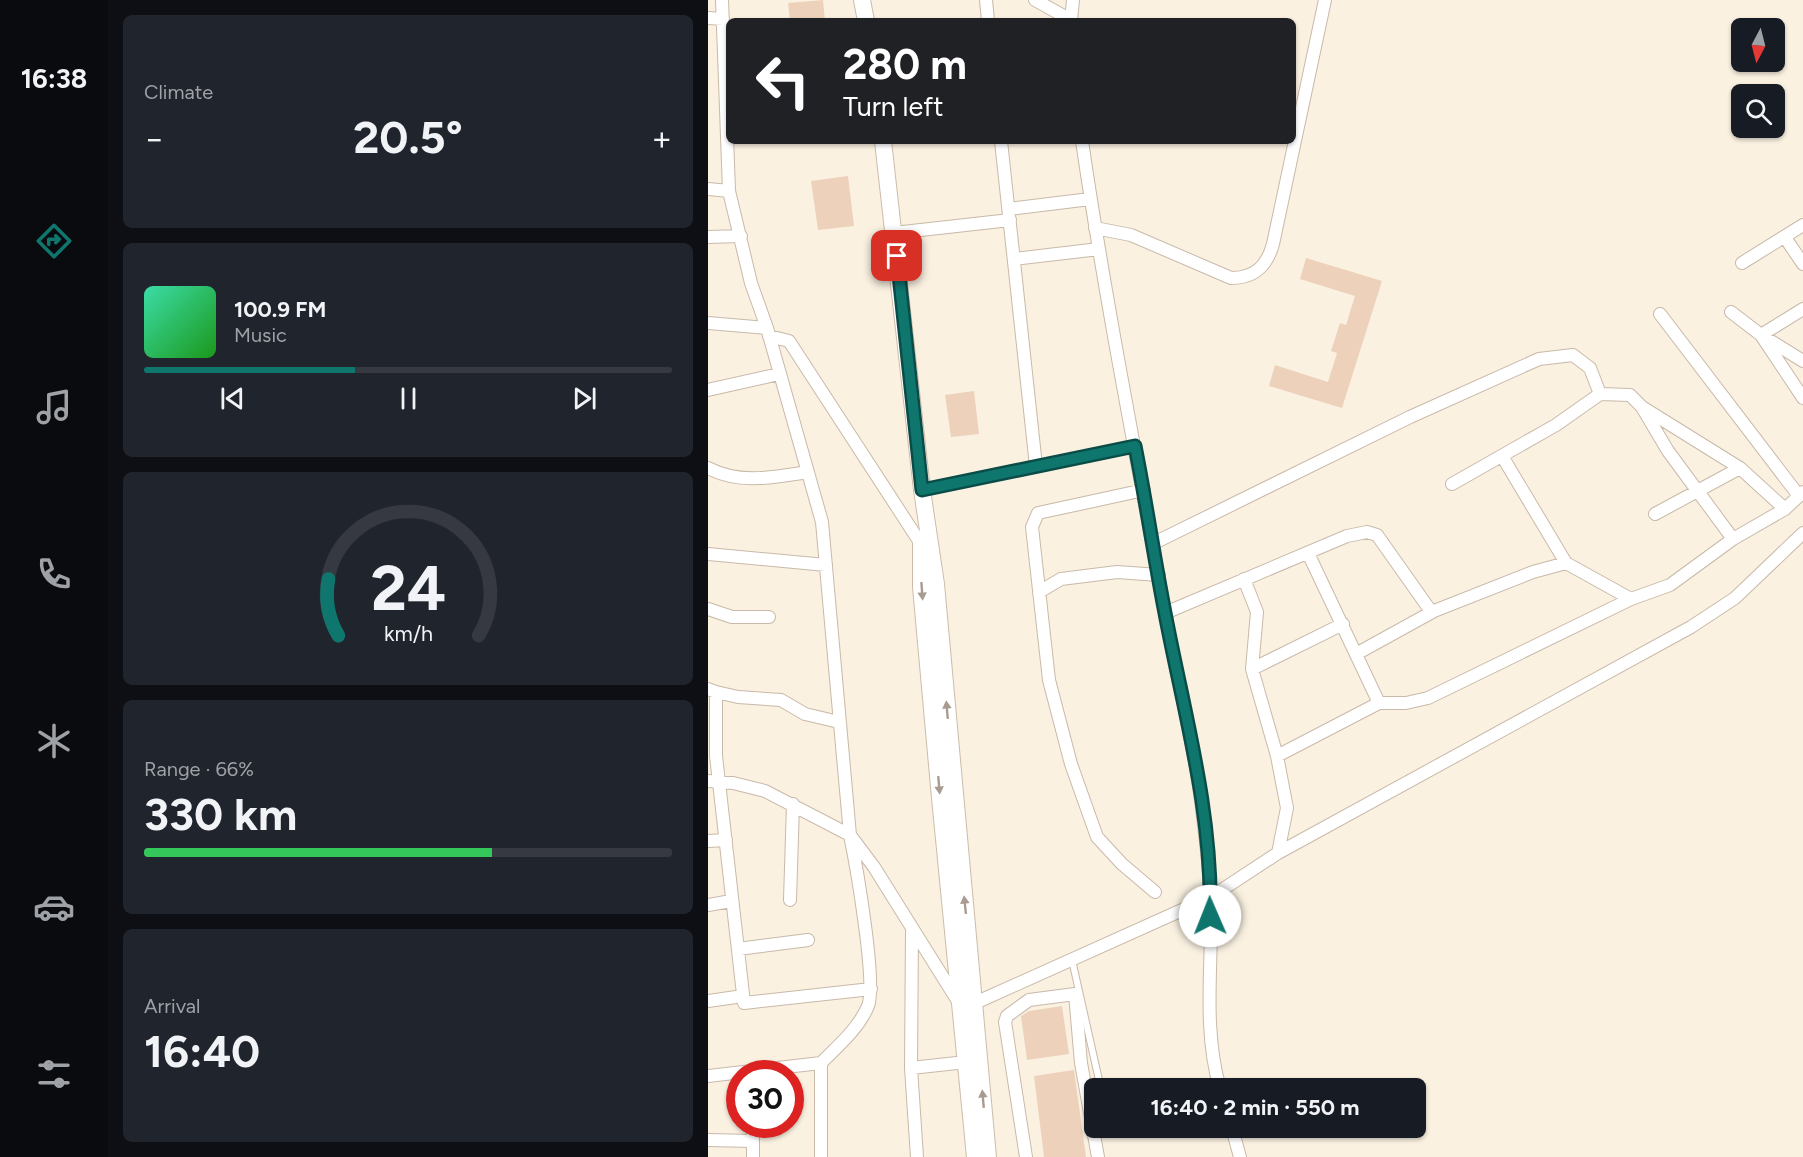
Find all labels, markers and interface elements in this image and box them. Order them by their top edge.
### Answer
north arrow [1731,18,1785,72]
map controls [1731,18,1785,138]
text: 280 m [843,39,967,90]
icon: left [744,42,822,120]
text: 16:38 [21,62,87,95]
text: Climate [144,80,213,104]
button: search [1731,84,1785,138]
text: Turn left [843,90,943,123]
text: 20.5° [353,110,463,164]
text: − [144,119,165,158]
text: + [651,119,672,158]
icon: directions [33,220,75,262]
pin [871,230,922,281]
icon: arrive [880,239,913,272]
text: 100.9 FM [234,296,326,323]
text: Music [234,323,287,347]
icon: previous [216,382,249,415]
icon: pause [392,382,425,415]
icon: next [568,382,601,415]
icon: music [33,386,75,428]
text: 24 [370,551,446,626]
icon: phone [33,553,75,595]
one-way arrow [917,581,927,600]
text: km/h [384,621,432,646]
one-way arrow [942,701,951,720]
icon: climate [33,720,75,762]
text: Range · 66% [144,757,254,781]
one-way arrow [934,775,943,794]
text: 330 km [144,787,297,841]
position arrow [1178,884,1242,948]
icon: car [33,886,75,928]
one-way arrow [960,895,970,914]
text: Arrival [144,994,200,1018]
text: 16:40 [144,1024,260,1078]
icon: filters [33,1053,75,1095]
speed limit sign: 30 [726,1060,804,1138]
one-way arrow [978,1089,988,1108]
text: 16:40 · 2 min · 550 m [1151,1094,1359,1121]

